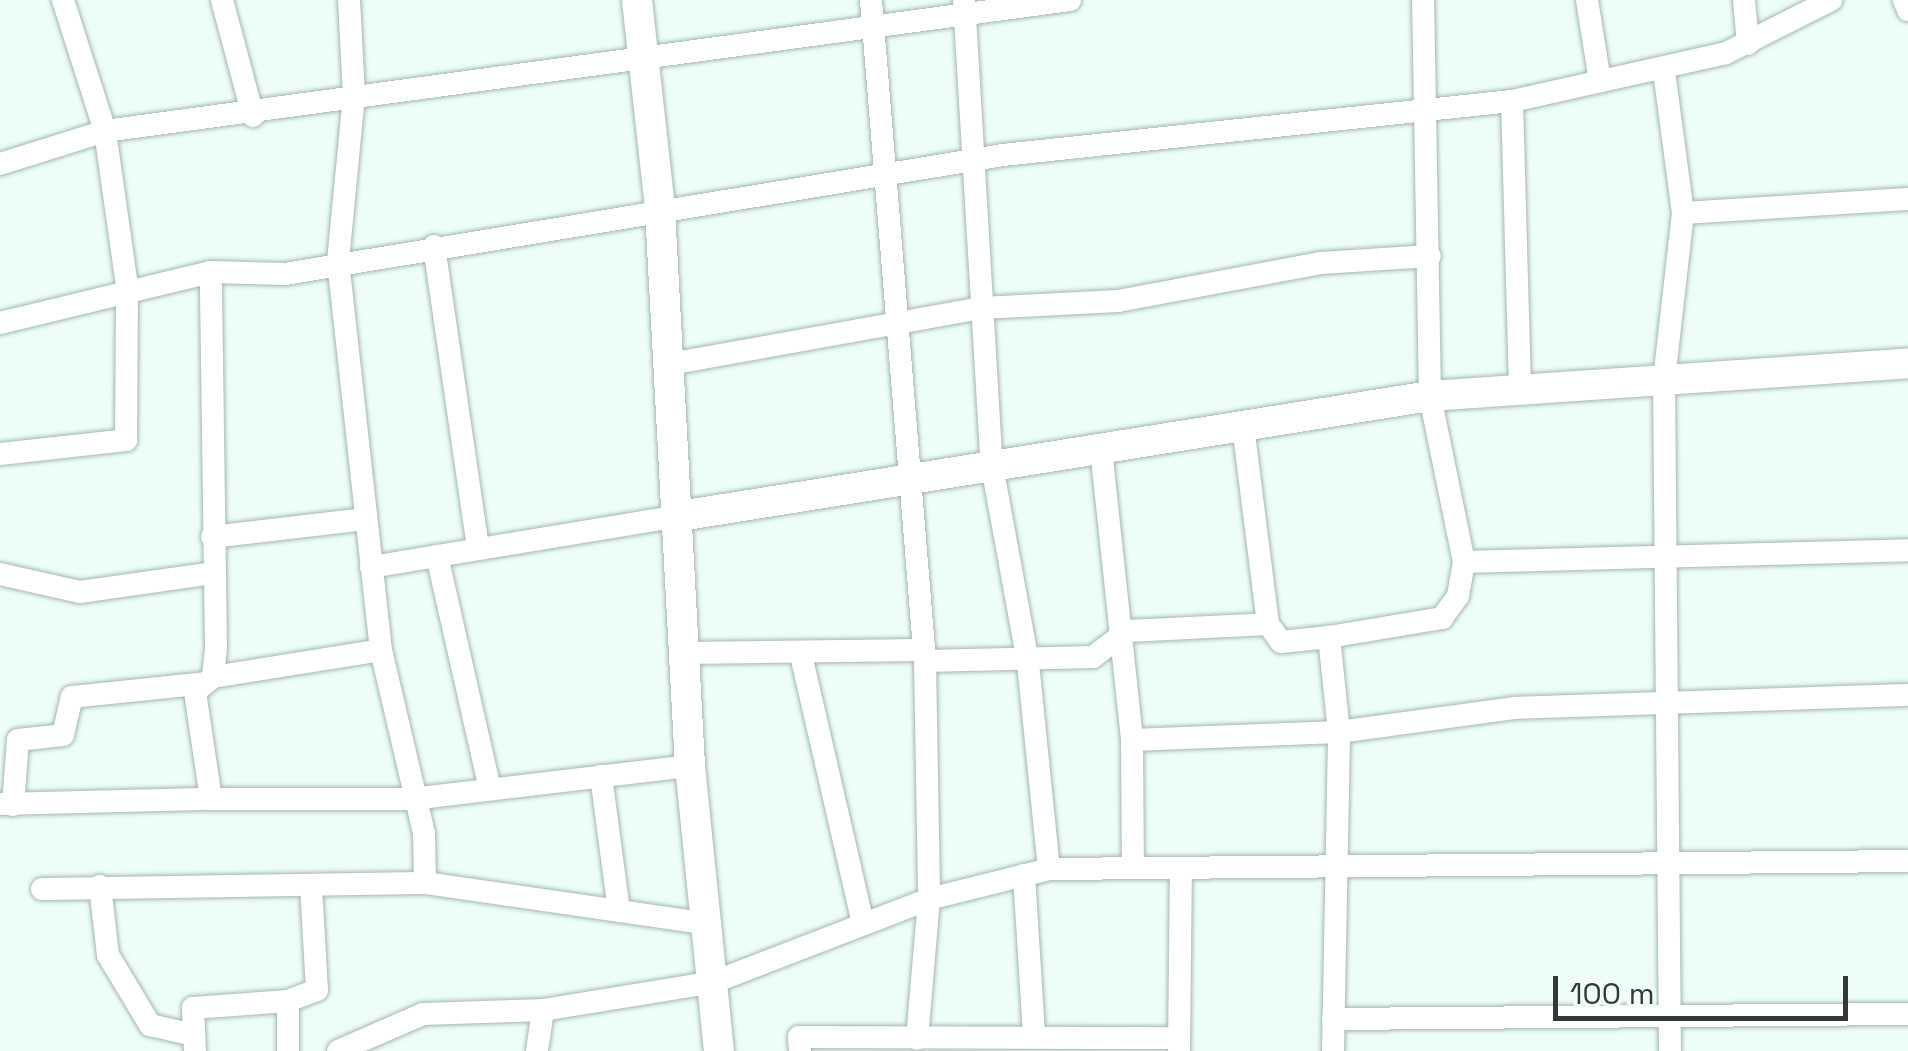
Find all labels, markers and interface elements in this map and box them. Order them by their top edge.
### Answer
scale bar [1558,956,1853,1018]
text: 100 m [1570,974,1655,1013]

